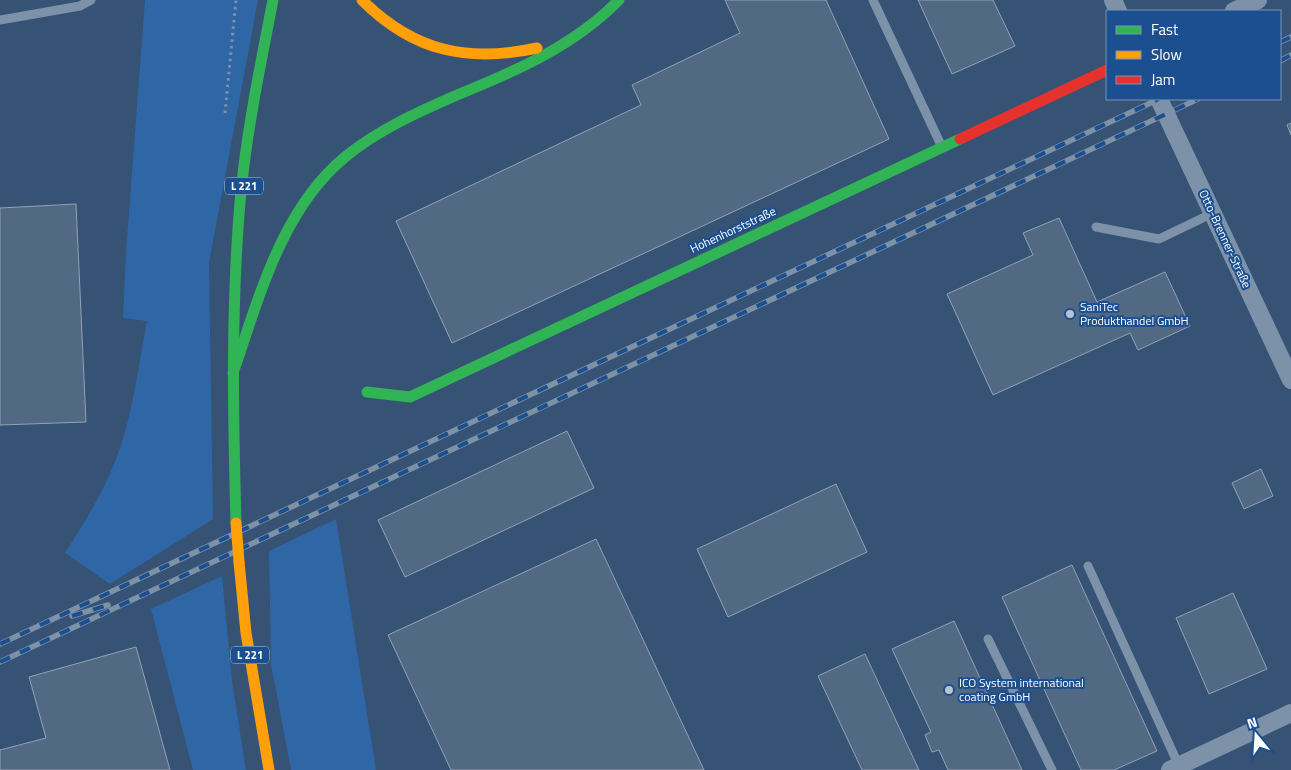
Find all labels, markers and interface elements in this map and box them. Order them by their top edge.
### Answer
legend [1106,10,1281,100]
text: Fast [1151,18,1179,41]
text: Slow [1151,43,1182,66]
text: Jam [1151,68,1175,91]
road number: L 221 [225,178,263,195]
street label: Otto-Brenner-Straße [1194,186,1257,291]
street label: Hohenhorststraße [687,201,779,258]
place label: SaniTec Produkthandel GmbH [1080,297,1189,330]
marker: SaniTec Produkthandel GmbH [1064,308,1076,320]
road number: L 221 [231,646,269,664]
place label: ICO System international coating GmbH [959,673,1084,706]
marker: ICO System international coating GmbH [943,684,955,696]
north arrow [1231,710,1281,760]
text: N [1244,711,1260,734]

